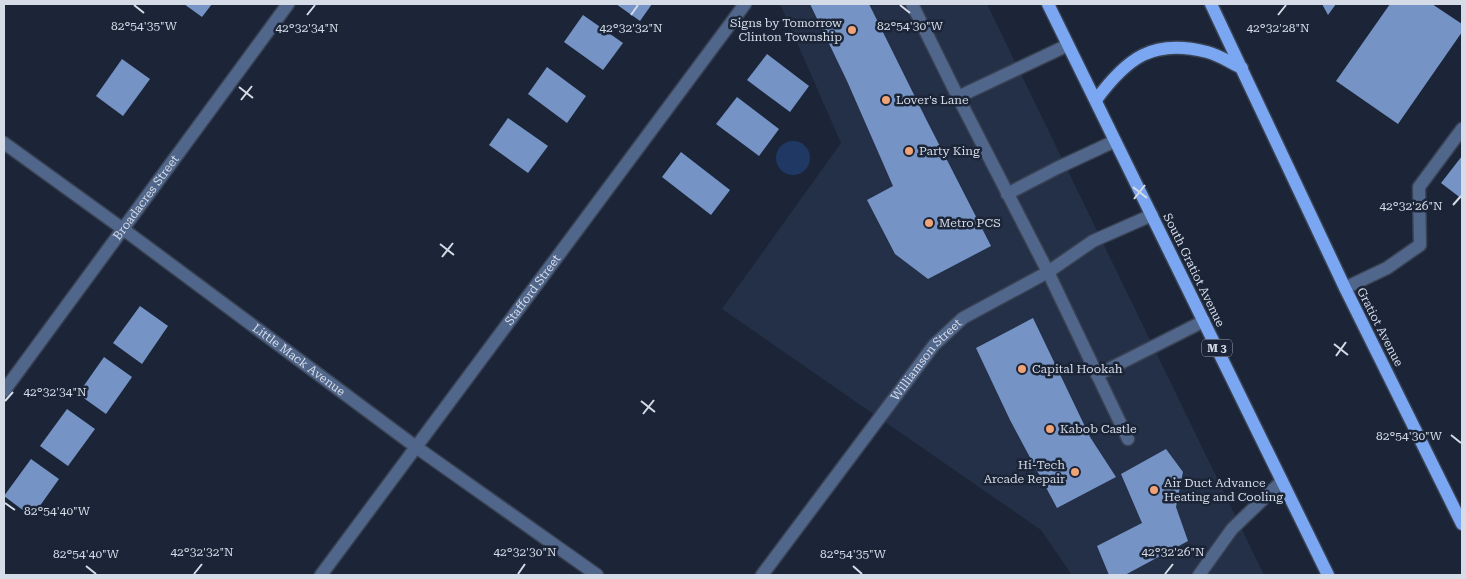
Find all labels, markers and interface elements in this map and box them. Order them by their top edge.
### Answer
place label: Signs by Tomorrow Clinton Township [730,16,842,44]
text: 82°54'35"W [111,19,178,33]
text: 82°54'30"W [877,19,944,33]
text: 42°32'34"N [275,21,339,35]
text: 42°32'32"N [599,21,663,35]
text: 42°32'28"N [1246,21,1310,35]
marker: Signs by Tomorrow Clinton Township [846,24,858,36]
place label: Lover's Lane [896,93,969,107]
marker: Lover's Lane [880,94,892,106]
place label: Party King [919,144,980,158]
marker: Party King [903,145,915,157]
street label: Broadacres Street [110,152,182,243]
text: 42°32'26"N [1379,199,1443,213]
street label: South Gratiot Avenue [1160,211,1228,329]
place label: Metro PCS [939,216,1001,230]
marker: Metro PCS [923,217,935,229]
street label: Stafford Street [502,252,564,328]
street label: Gratiot Avenue [1354,285,1406,369]
street label: Williamson Street [888,315,965,403]
street label: Little Mack Avenue [250,321,348,399]
road number: M 3 [1202,339,1232,356]
place label: Capital Hookah [1032,362,1123,376]
marker: Capital Hookah [1016,363,1028,375]
text: 42°32'34"N [23,385,87,399]
place label: Kabob Castle [1060,422,1137,436]
marker: Kabob Castle [1044,423,1056,435]
text: 82°54'30"W [1376,429,1443,443]
place label: Hi-Tech Arcade Repair [984,458,1065,486]
marker: Hi-Tech Arcade Repair [1069,466,1081,478]
place label: Air Duct Advance Heating and Cooling [1164,476,1283,504]
marker: Air Duct Advance Heating and Cooling [1148,484,1160,496]
text: 82°54'40"W [24,504,91,518]
text: 42°32'32"N [170,545,234,559]
text: 42°32'30"N [493,545,557,559]
text: 42°32'26"N [1141,545,1205,559]
text: 82°54'40"W [53,547,120,561]
text: 82°54'35"W [820,547,887,561]

